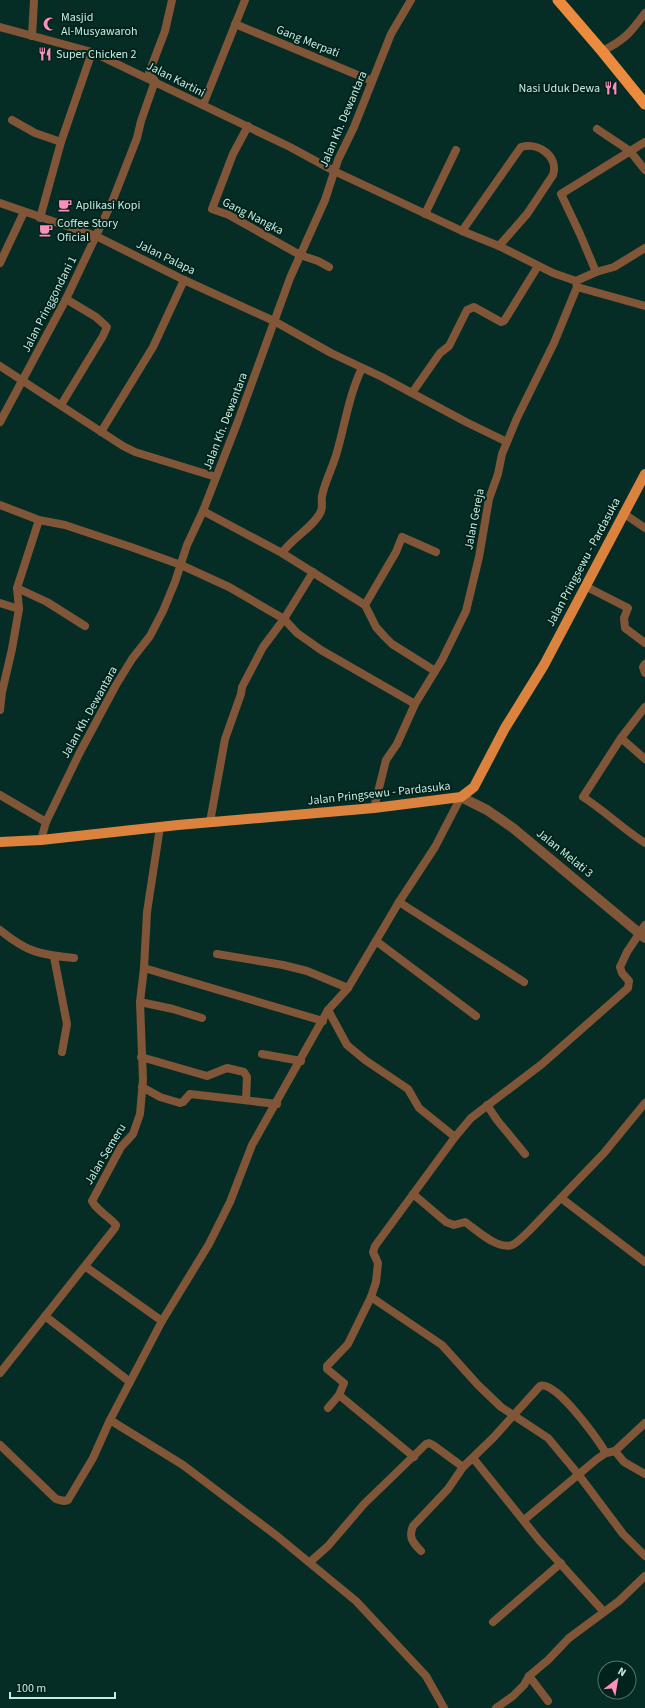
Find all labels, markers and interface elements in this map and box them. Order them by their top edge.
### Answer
place label: Masjid Al-Musyawaroh [61,9,138,40]
mosque icon: Masjid Al-Musyawaroh [42,16,58,32]
street label: Gang Merpati [274,21,342,62]
restaurant icon: Super Chicken 2 [37,46,53,62]
place label: Super Chicken 2 [56,46,137,63]
street label: Jalan Kartini [144,57,208,101]
street label: Jalan Kh. Dewantara [316,68,371,170]
place label: Nasi Uduk Dewa [519,80,600,97]
restaurant icon: Nasi Uduk Dewa [603,80,619,96]
street label: Gang Nangka [219,194,286,239]
cafe icon: Aplikasi Kopi [57,197,73,213]
place label: Aplikasi Kopi [76,197,140,214]
place label: Coffee Story Oficial [57,215,118,246]
cafe icon: Coffee Story Oficial [38,222,54,238]
street label: Jalan Palapa [133,236,198,279]
street label: Jalan Pringgondani 1 [18,253,81,355]
street label: Jalan Kh. Dewantara [199,370,252,472]
street label: Jalan Gereja [460,487,489,551]
street label: Jalan Pringsewu - Pardasuka [542,495,625,630]
street label: Jalan Kh. Dewantara [57,663,122,761]
street label: Jalan Pringsewu - Pardasuka [307,778,451,809]
street label: Jalan Melati 3 [533,825,597,882]
street label: Jalan Semeru [80,1120,130,1188]
north arrow [597,1660,637,1700]
text: N [615,1664,629,1680]
scale bar [10,1674,115,1700]
text: 100 m [16,1680,46,1697]

